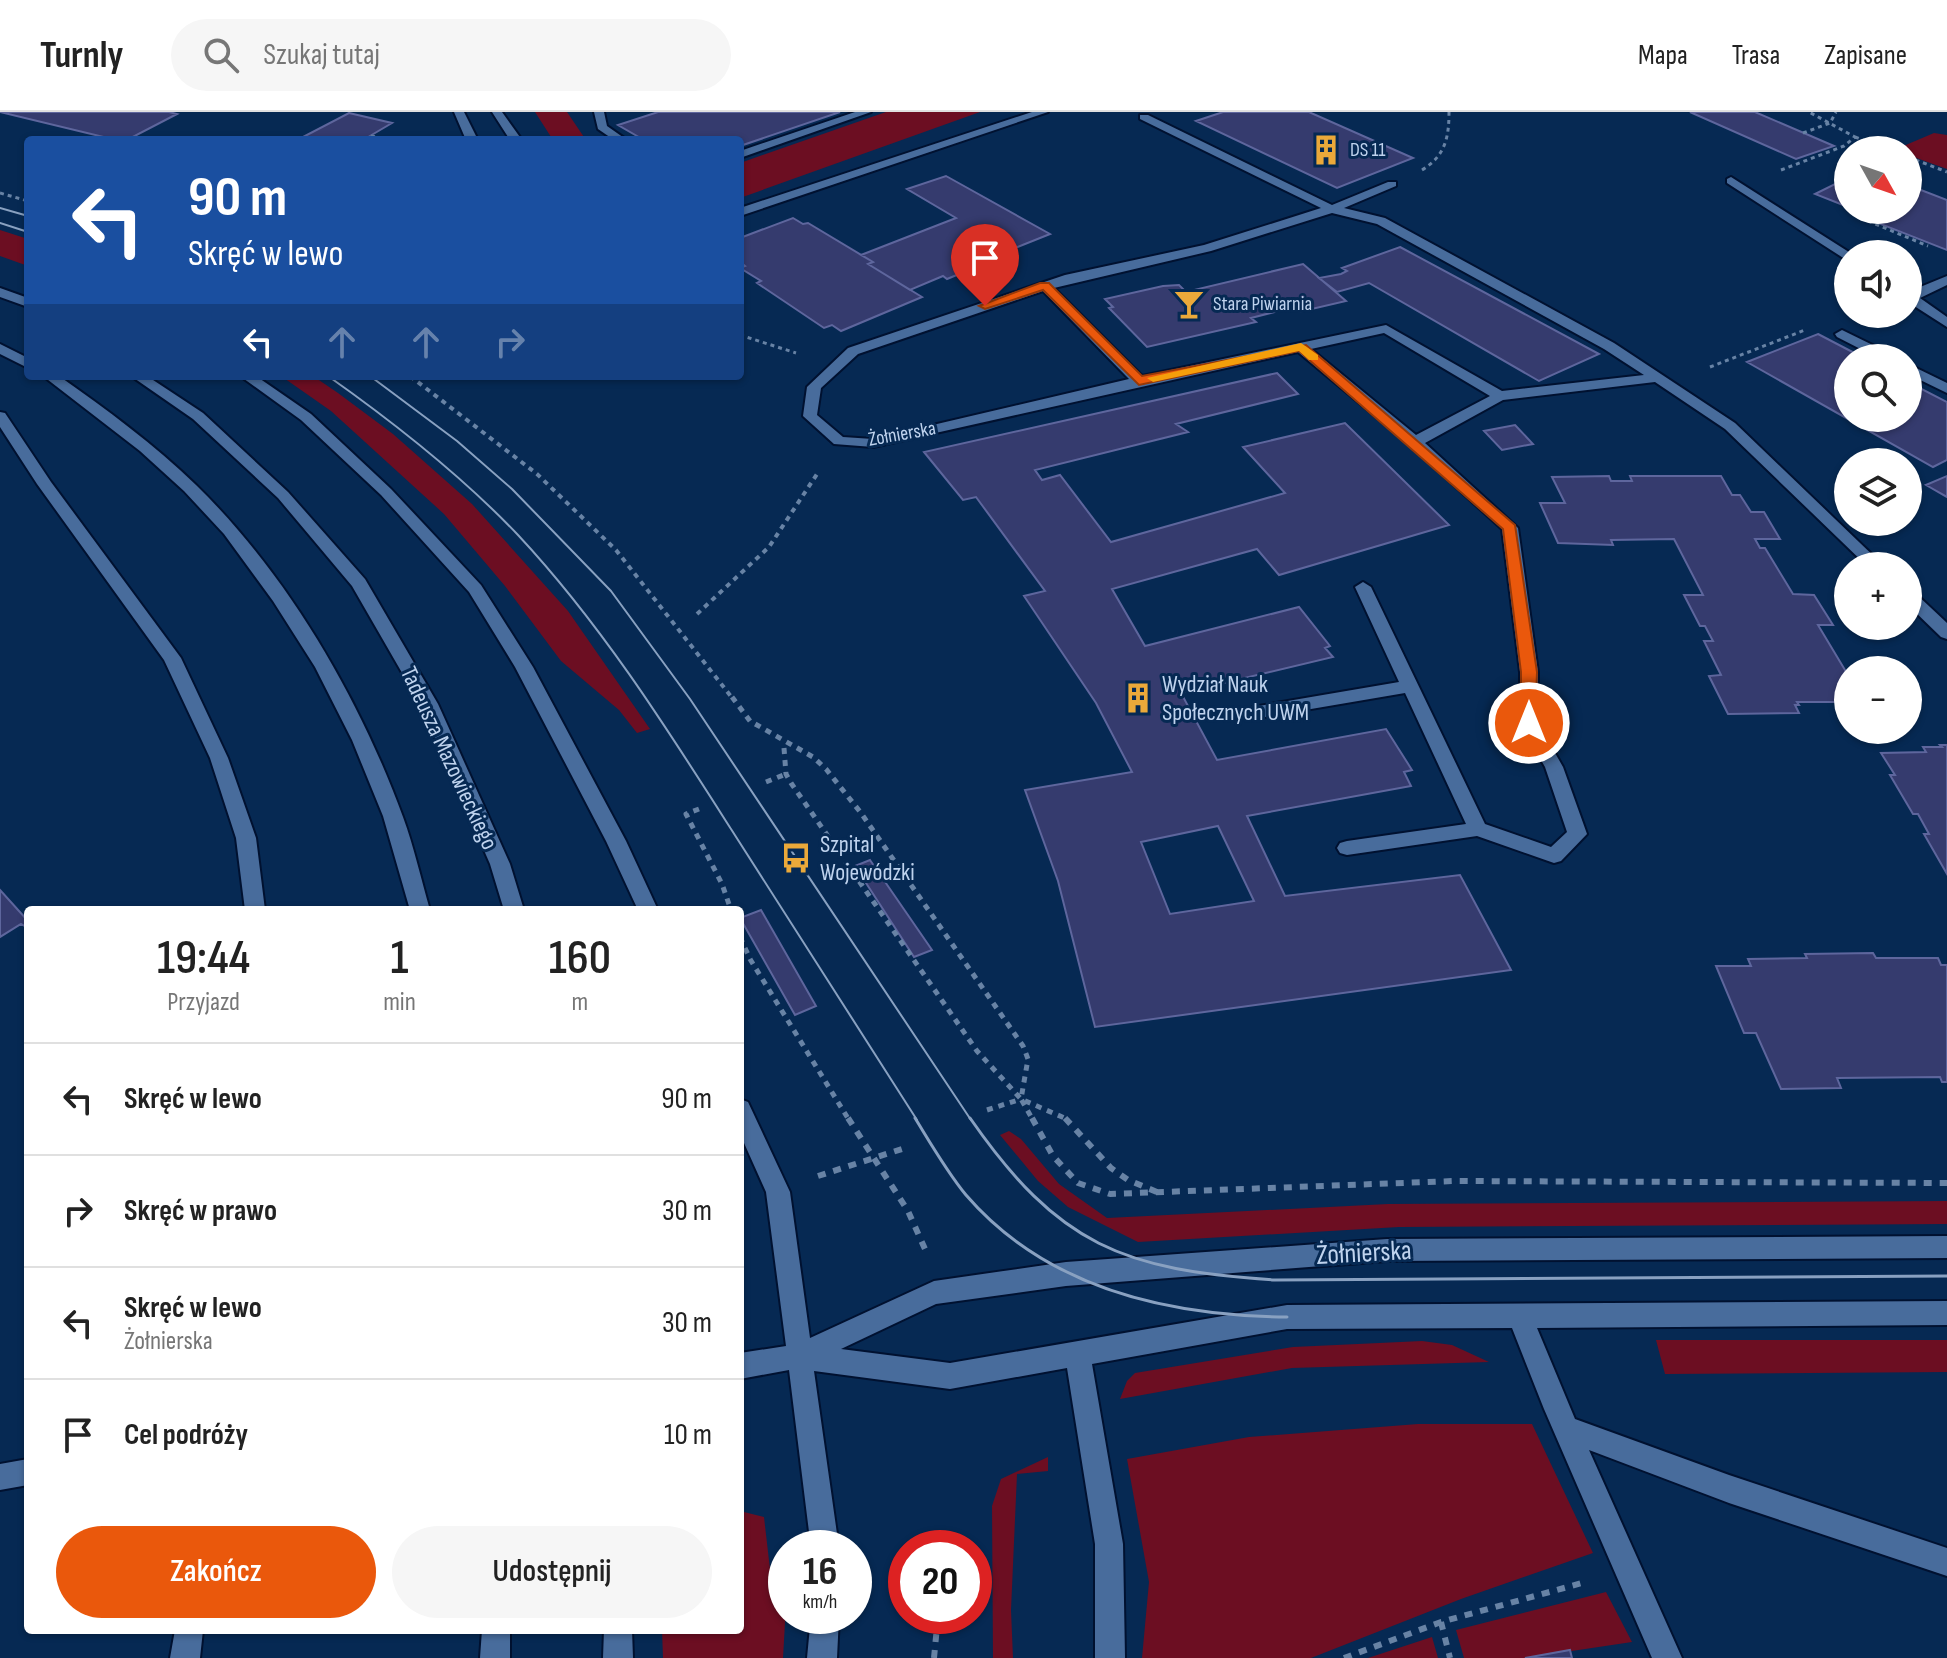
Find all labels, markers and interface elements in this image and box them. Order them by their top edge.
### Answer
search box [171,19,731,91]
text: Turnly [40,33,123,78]
icon: search [199,33,243,77]
text: Szukaj tutaj [263,37,380,73]
text: Mapa [1638,39,1688,72]
text: Trasa [1732,39,1780,72]
text: Zapisane [1824,39,1907,72]
building icon: DS 11 [1309,133,1343,167]
north arrow [1834,136,1922,224]
map controls [1834,136,1922,744]
place label: DS 11 [1350,138,1385,162]
text: 90 m [188,165,287,232]
icon: left [56,168,160,272]
pin [951,224,1019,306]
text: Skręć w lewo [188,233,343,276]
icon: arrive [963,236,1007,280]
button: sound [1834,240,1922,328]
bar icon: Stara Piwiarnia [1172,287,1206,321]
place label: Stara Piwiarnia [1213,292,1312,316]
icon: left [236,320,280,364]
icon: ahead [320,320,364,364]
icon: ahead [404,320,448,364]
icon: right [488,320,532,364]
button: search [1834,344,1922,432]
street label: Żołnierska [866,416,938,452]
button: layers [1834,448,1922,536]
button: + [1834,552,1922,640]
button: − [1834,656,1922,744]
street label: Tadeusza Mazowieckiego [394,662,504,854]
place label: Wydział Nauk Społecznych UWM [1162,670,1309,727]
building icon: Wydział Nauk Społecznych UWM [1121,681,1155,715]
position arrow [1487,681,1571,765]
place label: Szpital Wojewódzki [820,830,915,887]
bus stop icon: Szpital Wojewódzki [779,841,813,875]
text: 19:44 [157,930,250,987]
text: 1 [391,930,408,987]
text: 160 [549,930,611,987]
text: Przyjazd [167,987,240,1018]
text: min [383,987,416,1018]
text: m [572,987,588,1018]
icon: left [56,1077,100,1121]
text: Skręć w lewo [124,1081,262,1117]
text: 90 m [661,1081,712,1117]
icon: right [56,1189,100,1233]
text: Skręć w prawo [124,1193,277,1229]
text: 30 m [662,1193,712,1229]
street label: Żołnierska [1315,1234,1413,1272]
text: Skręć w lewo [124,1290,262,1326]
icon: left [56,1301,100,1345]
text: 30 m [662,1305,712,1341]
text: Żołnierska [124,1326,213,1357]
icon: arrive [56,1413,100,1457]
text: Cel podróży [124,1417,248,1453]
text: 10 m [664,1417,712,1453]
button: Zakończ [56,1526,376,1618]
button: Udostępnij [392,1526,712,1618]
speed limit sign: 20 [888,1530,992,1634]
text: 16 [803,1548,837,1596]
text: km/h [803,1590,837,1614]

